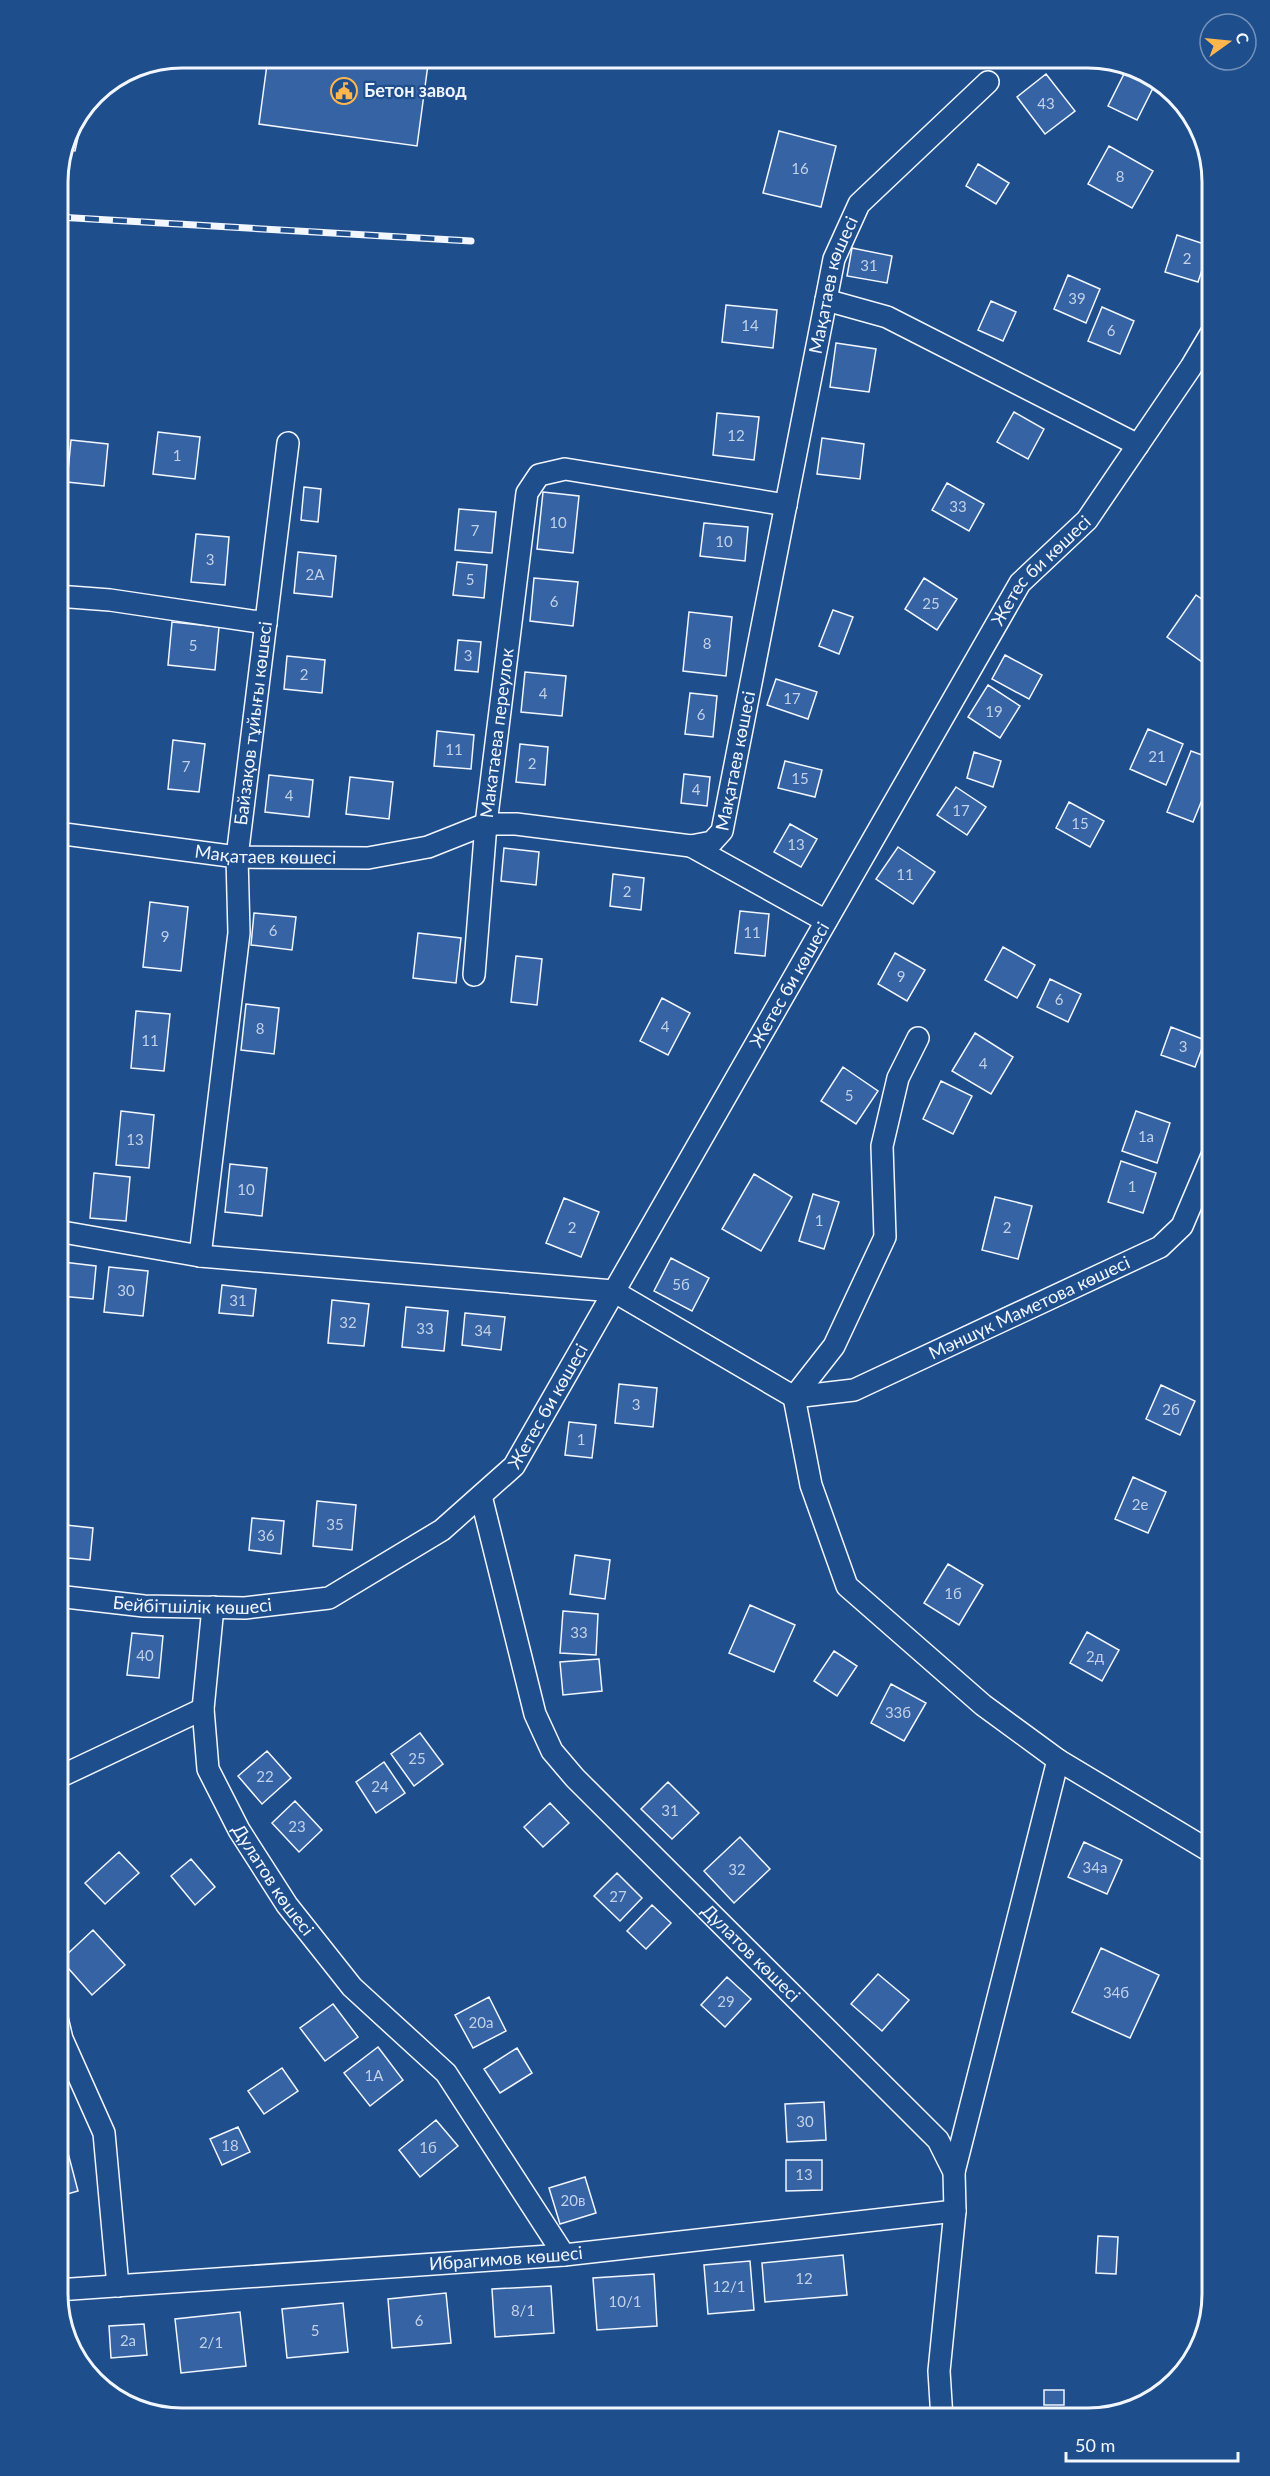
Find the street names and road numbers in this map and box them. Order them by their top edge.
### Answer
street label: Мақатаев көшесі [804,213,862,356]
street label: Жетес би көшесі [986,510,1095,629]
street label: Байзақов тұйығы көшесі [229,620,276,826]
street label: Макатаева переулок [475,646,518,819]
street label: Мақатаев көшесі [710,689,759,832]
street label: Мақатаев көшесі [194,839,336,868]
street label: Жетес би көшесі [744,918,833,1051]
street label: Мәншүк Маметова көшесі [925,1251,1133,1364]
street label: Жетес би көшесі [503,1339,592,1473]
street label: Бейбітшілік көшесі [112,1591,273,1618]
street label: Дулатов көшесі [228,1820,319,1940]
street label: Дулатов көшесі [698,1899,805,2006]
street label: Ибрагимов көшесі [428,2241,584,2274]

